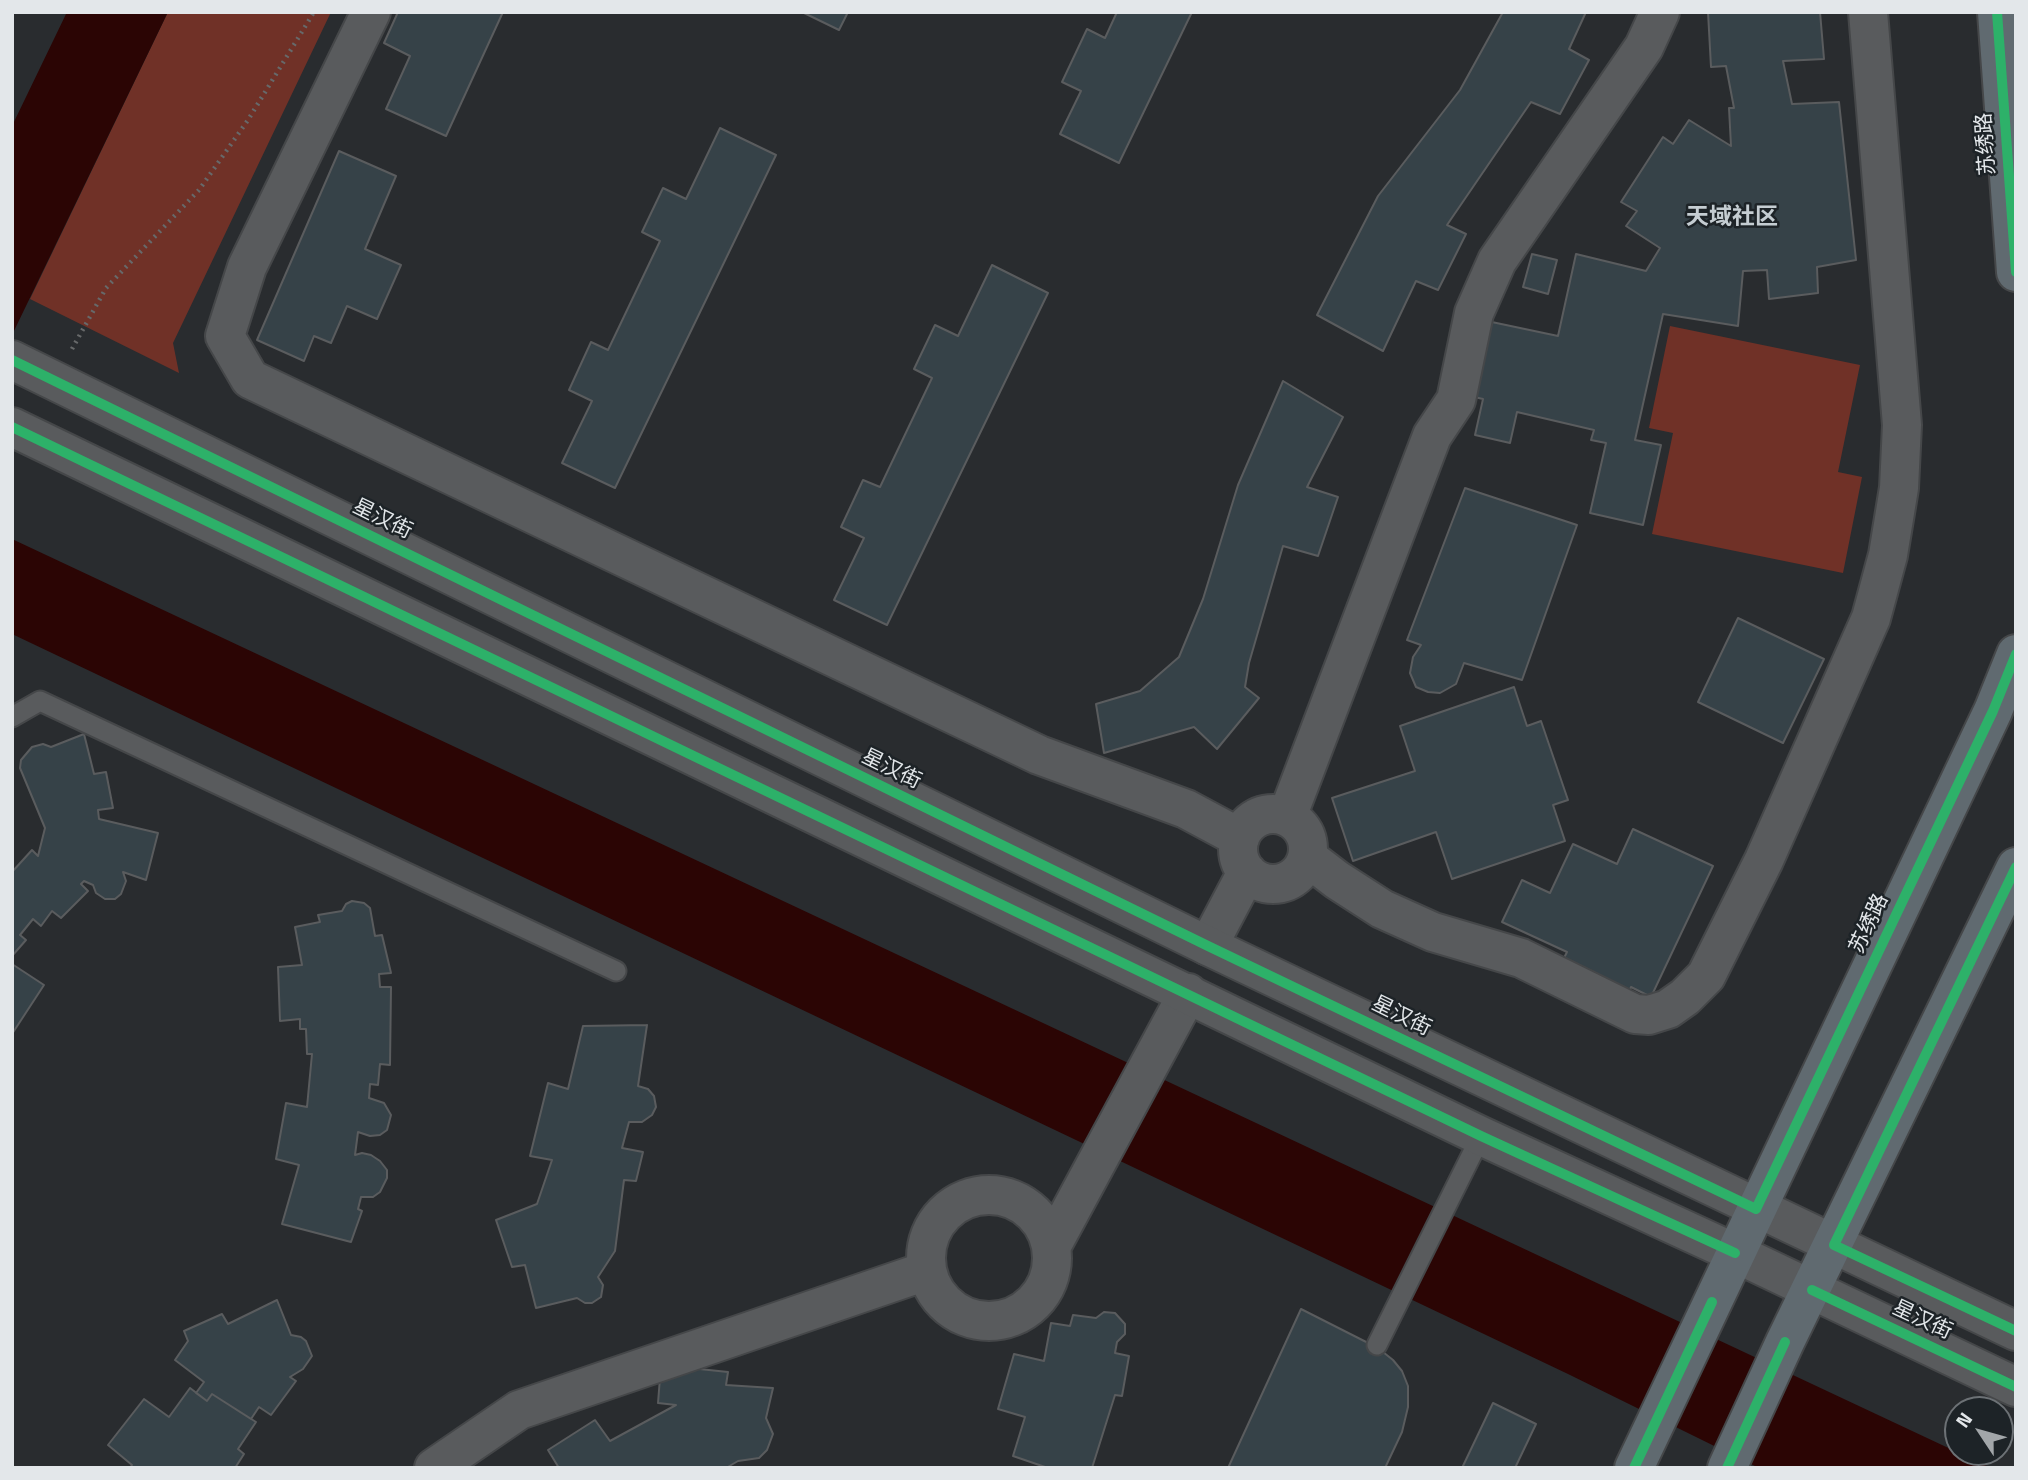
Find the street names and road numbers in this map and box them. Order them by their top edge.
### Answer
street label: 苏绣路 [1972,112,2002,176]
street label: 星汉街 [348,495,416,545]
street label: 星汉街 [857,745,925,795]
street label: 苏绣路 [1845,890,1895,958]
street label: 星汉街 [1367,992,1435,1042]
street label: 星汉街 [1888,1296,1956,1346]

